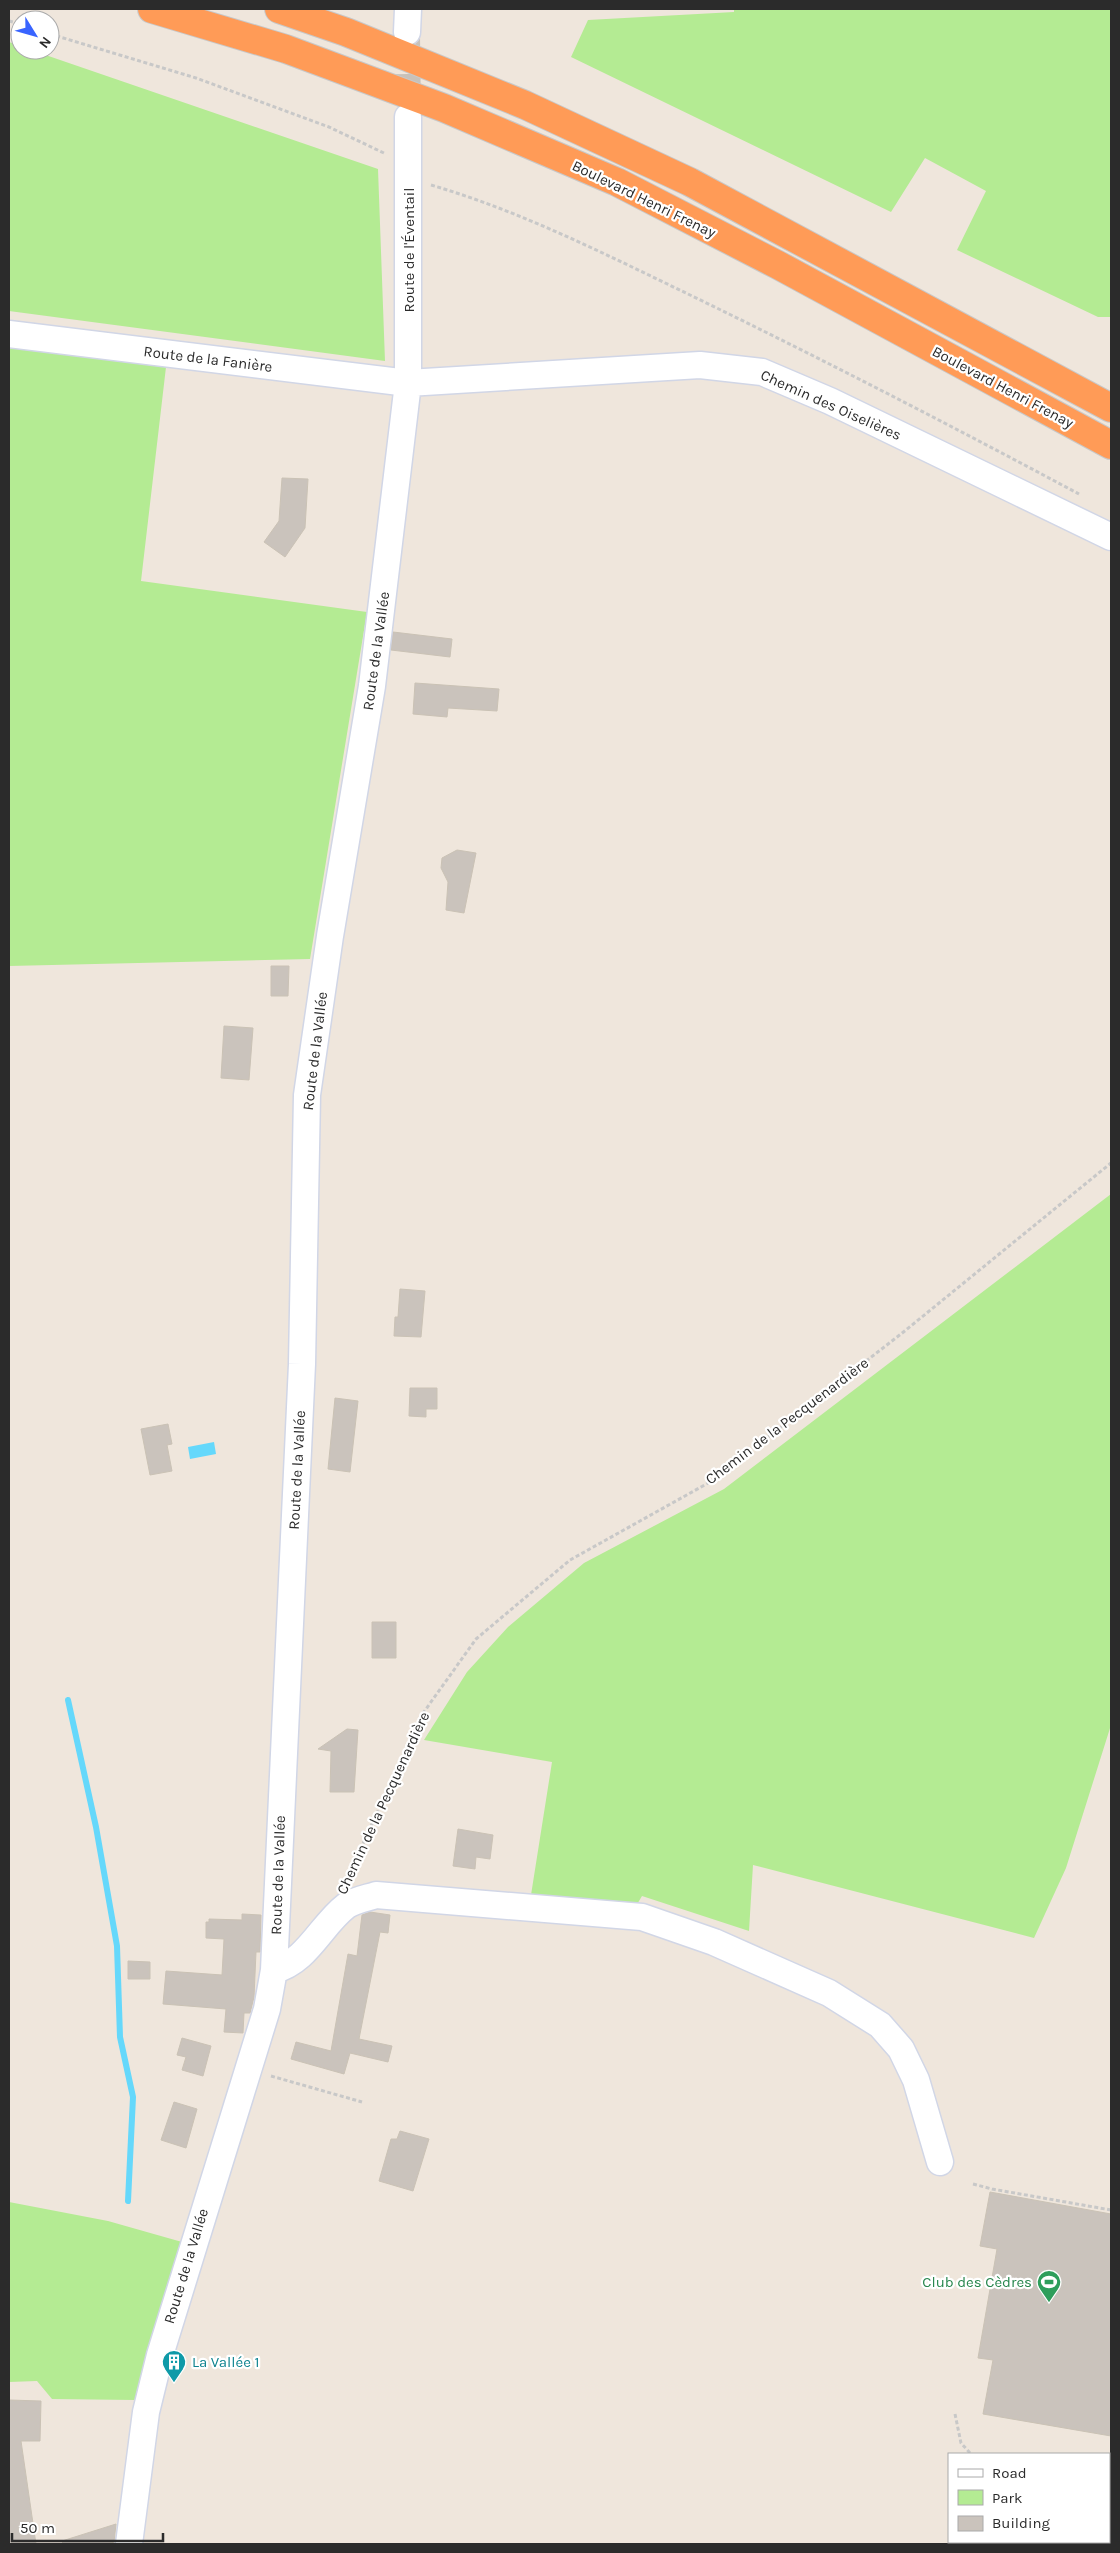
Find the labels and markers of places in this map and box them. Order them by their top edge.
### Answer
sports icon: Club des Cèdres [1036,2269,1062,2303]
place label: Club des Cèdres [922,2273,1032,2291]
building icon: La Vallée 1 [161,2349,187,2383]
place label: La Vallée 1 [192,2353,259,2371]

